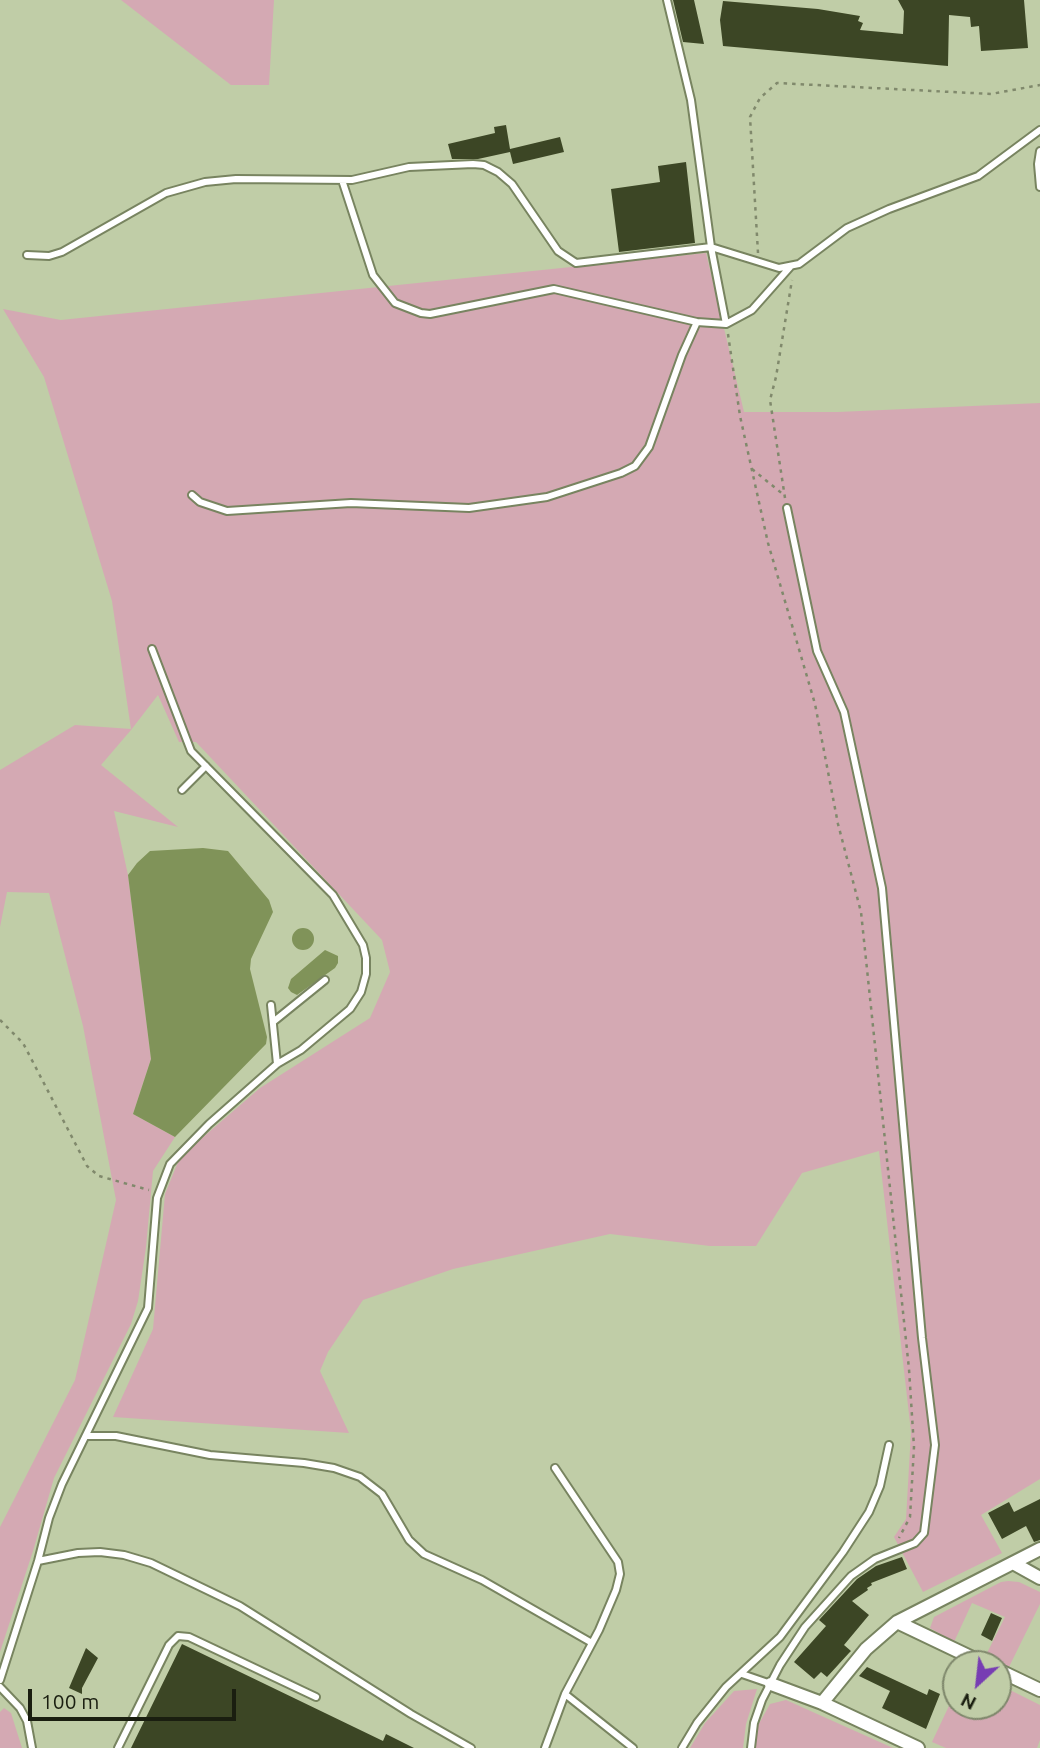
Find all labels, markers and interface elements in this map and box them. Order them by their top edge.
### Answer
north arrow [942,1650,1012,1720]
scale bar [32,1674,240,1718]
text: 100 m [41,1689,99,1713]
text: N [957,1689,980,1715]

